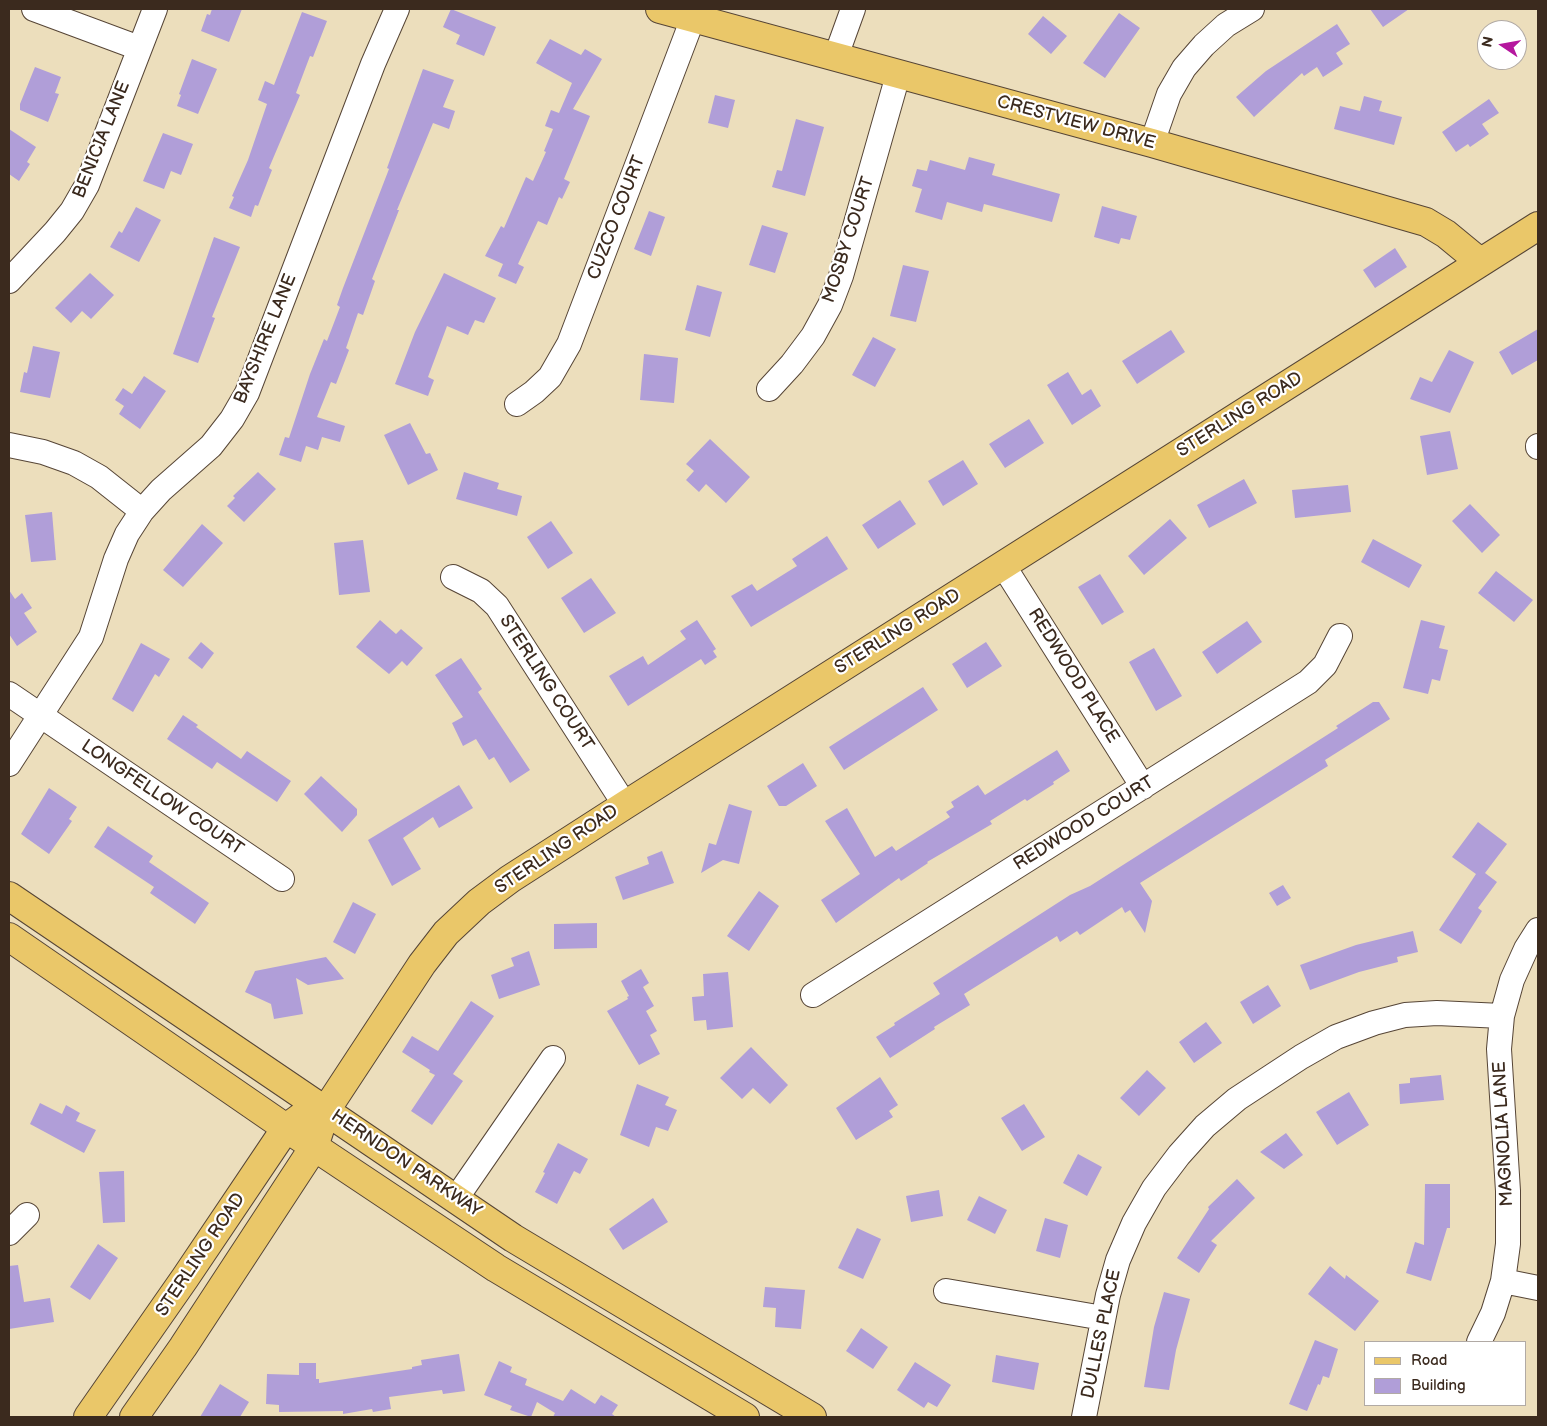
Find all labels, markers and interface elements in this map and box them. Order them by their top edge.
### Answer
north arrow [1477,20,1527,70]
text: N [1478,35,1497,49]
street label: BENICIA LANE [69,78,135,202]
street label: CRESTVIEW DRIVE [994,91,1158,155]
street label: CUZCO COURT [583,153,651,283]
street label: MOSBY COURT [818,174,880,306]
street label: BAYSHIRE LANE [230,271,302,407]
street label: STERLING ROAD [1173,368,1307,462]
street label: STERLING ROAD [831,585,965,679]
street label: REDWOOD PLACE [1023,605,1123,747]
street label: STERLING COURT [494,611,598,755]
street label: LONGFELLOW COURT [77,736,247,860]
street label: REDWOOD COURT [1010,772,1158,876]
street label: STERLING ROAD [491,801,623,899]
street label: MAGNOLIA LANE [1489,1061,1519,1207]
street label: HERNDON PARKWAY [327,1106,485,1222]
street label: STERLING ROAD [152,1189,250,1321]
street label: DULLES PLACE [1078,1267,1126,1401]
legend [1364,1341,1527,1406]
text: Road [1411,1351,1447,1370]
text: Building [1411,1376,1466,1395]

